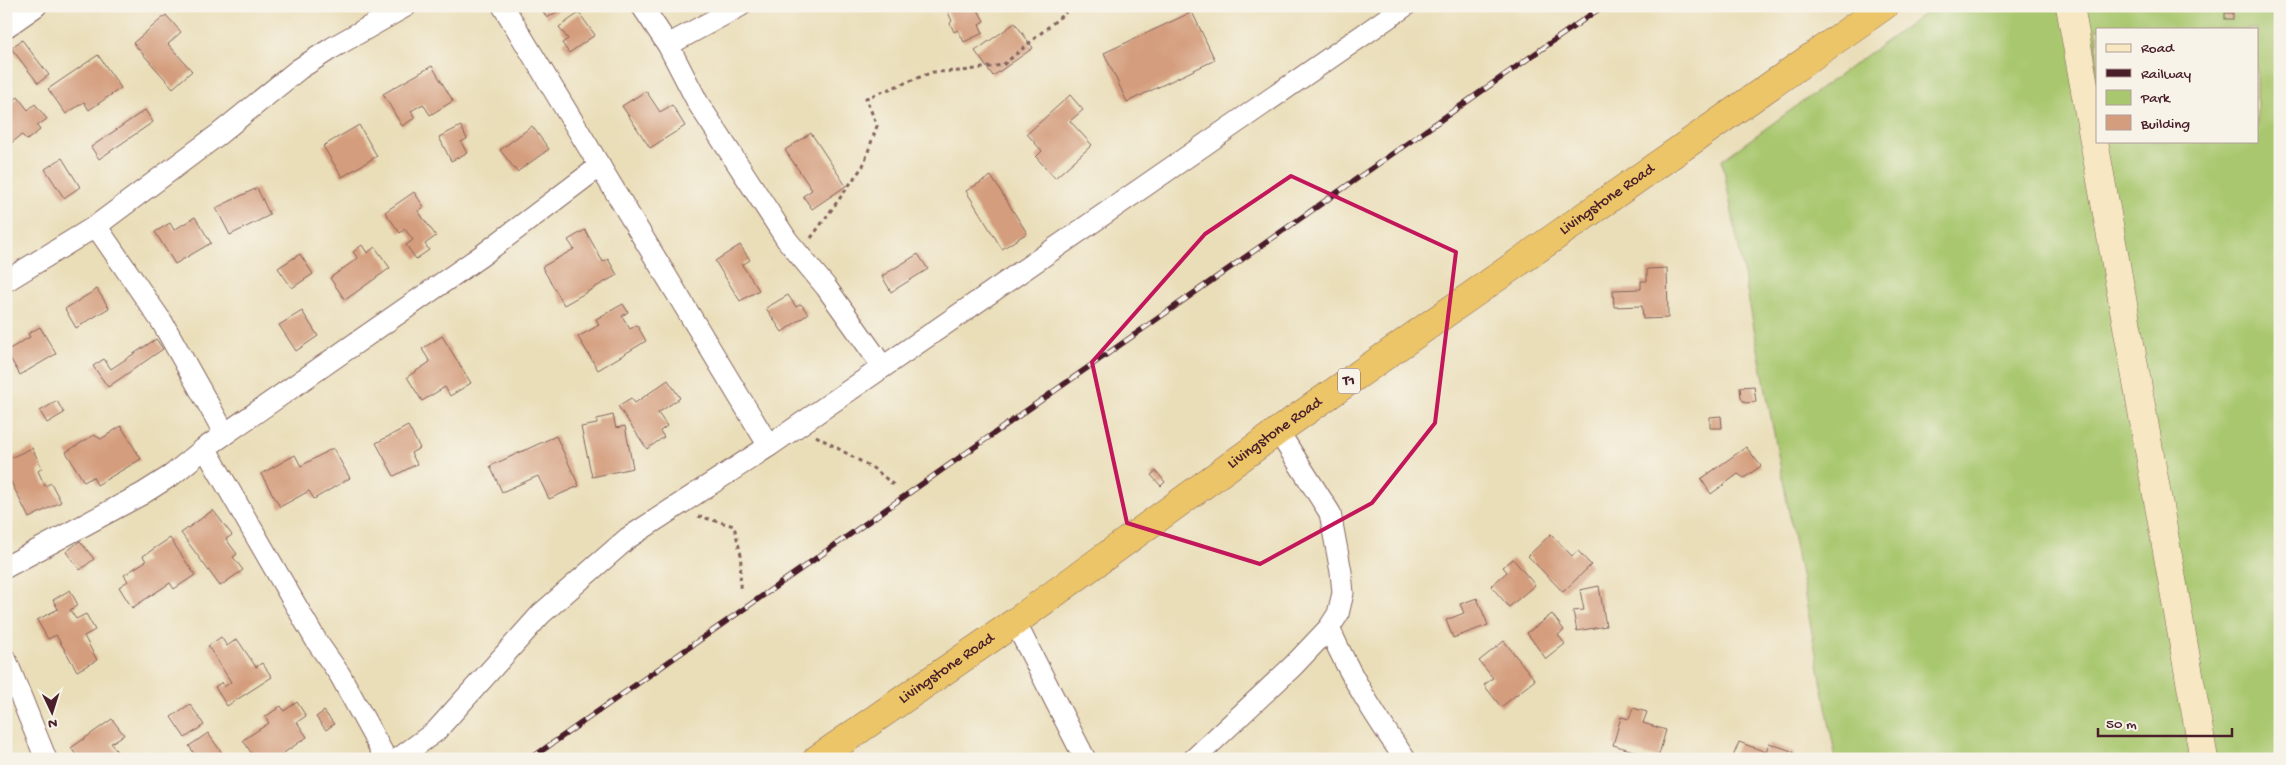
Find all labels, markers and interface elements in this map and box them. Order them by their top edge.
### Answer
legend [2096,28,2258,142]
text: Road [2141,40,2175,58]
text: Railway [2141,66,2192,84]
text: Park [2140,90,2171,108]
text: Building [2140,116,2190,134]
street label: Livingstone Road [1556,159,1660,240]
road number: T1 [1338,368,1360,394]
street label: Livingstone Road [1224,392,1327,474]
street label: Livingstone Road [895,629,1000,709]
north arrow [28,688,78,738]
scale bar [2098,705,2232,737]
text: N [48,714,58,731]
text: 50 m [2106,716,2137,734]

